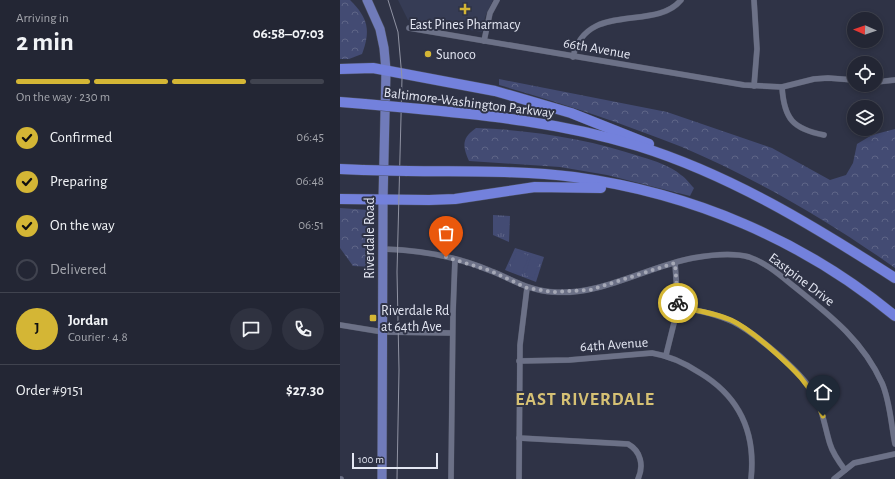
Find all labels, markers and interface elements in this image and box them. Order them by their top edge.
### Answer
marker: East Pines Pharmacy [460,4,470,14]
text: Arriving in [16,12,69,25]
north arrow [847,12,883,48]
map controls [847,12,883,136]
place label: East Pines Pharmacy [409,18,521,32]
text: 06:58–07:03 [253,26,324,41]
text: 2 min [16,29,74,55]
street label: 66th Avenue [562,36,632,62]
place label: Sunoco [436,48,476,62]
marker: Sunoco [423,49,433,59]
button: locate [847,56,883,92]
street label: Baltimore-Washington Parkway [383,86,555,120]
text: On the way · 230 m [16,91,110,104]
button: layers [847,100,883,136]
icon: check [16,127,38,149]
text: Confirmed [50,130,112,145]
text: 06:45 [296,131,324,144]
icon: check [16,171,38,193]
text: Preparing [50,174,107,189]
text: 06:48 [296,175,324,188]
street label: Riverdale Road [363,197,377,279]
icon: check [16,215,38,237]
pin [429,216,463,257]
text: On the way [50,218,115,233]
text: 06:51 [298,219,324,232]
icon: bag [435,222,457,244]
street label: Eastpine Drive [766,251,837,309]
text: Delivered [50,262,107,277]
courier [658,283,698,323]
icon: bike [667,292,689,314]
place label: Riverdale Rd at 64th Ave [381,304,449,334]
button: chat [230,308,272,350]
button: phone [282,308,324,350]
text: Jordan [68,313,108,328]
marker: Riverdale Rd at 64th Ave [368,313,378,323]
text: J [34,321,40,336]
text: Courier · 4.8 [68,331,128,344]
street label: 64th Avenue [580,336,649,354]
pin [806,375,840,416]
icon: home [812,381,834,403]
text: Order #9151 [16,383,84,398]
text: $27.30 [286,383,324,398]
district label: EAST RIVERDALE [515,391,655,409]
scale bar [352,451,438,470]
text: 100 m [358,454,384,465]

